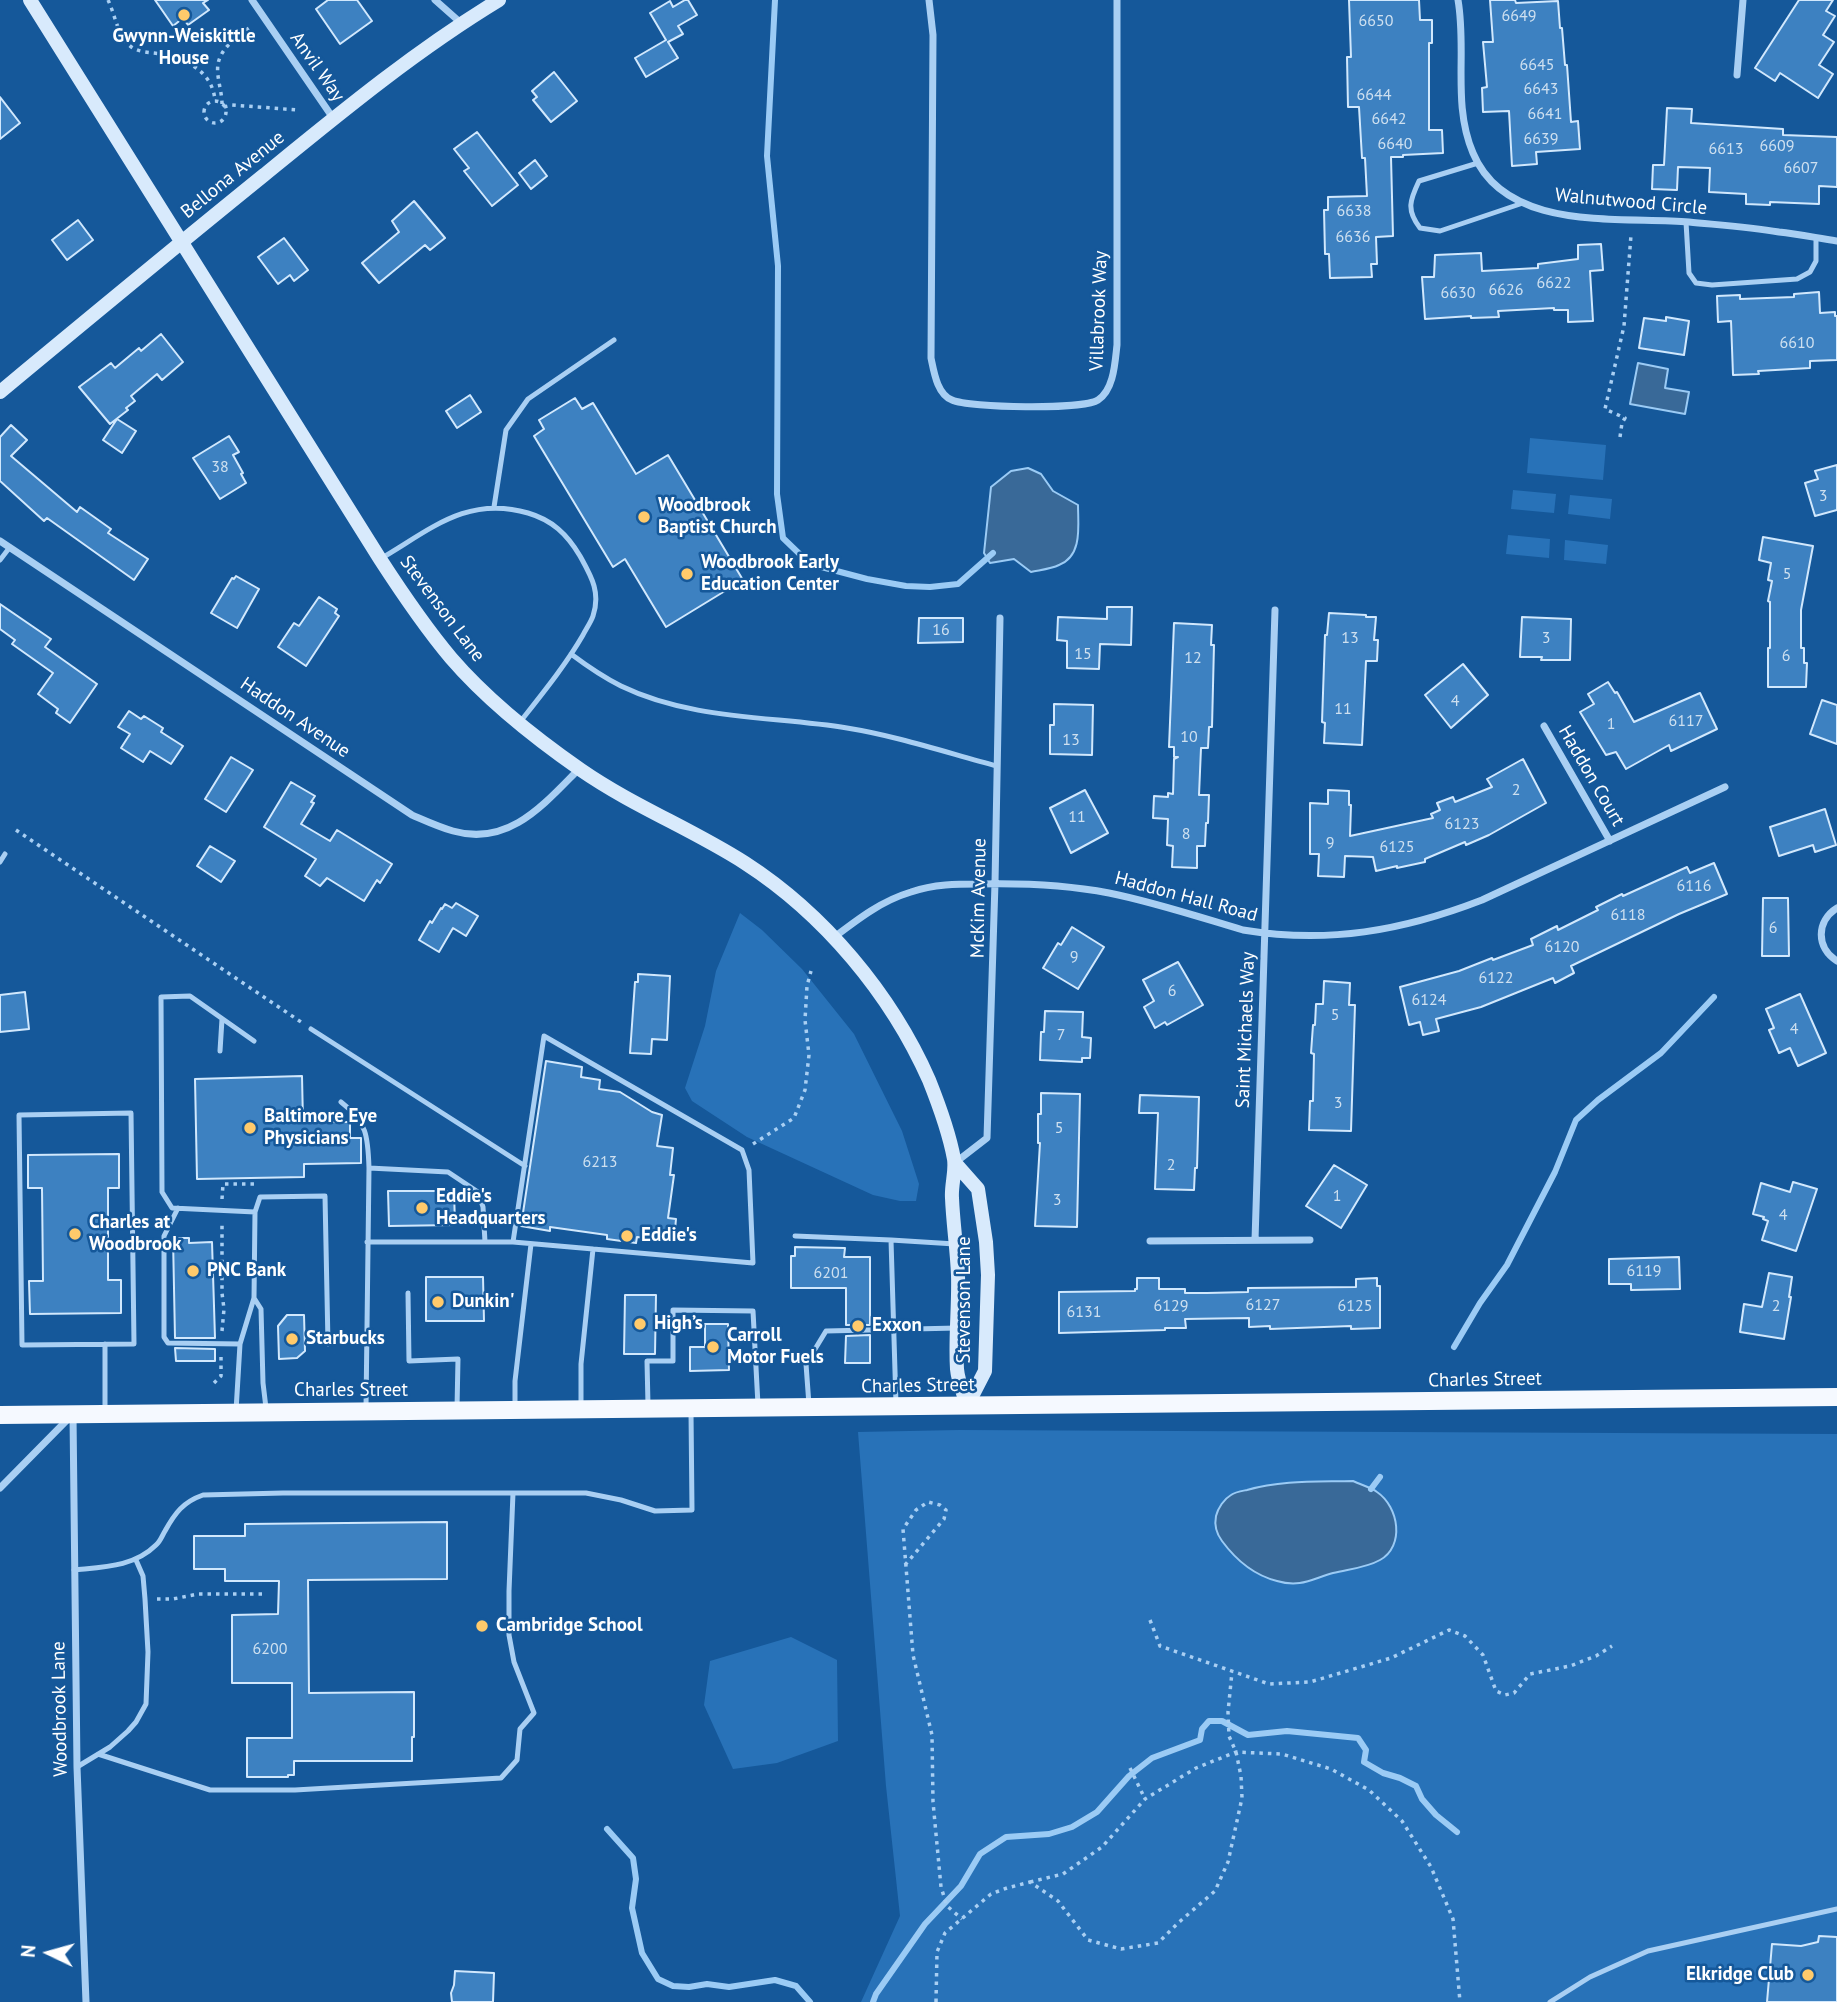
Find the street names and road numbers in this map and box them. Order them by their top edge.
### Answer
street label: Anvil Way [285,28,349,106]
street label: Bellona Avenue [177,126,289,224]
street label: Walnutwood Circle [1554,184,1708,220]
street label: Villabrook Way [1085,250,1113,372]
street label: Stevenson Lane [395,551,489,667]
street label: Haddon Avenue [236,673,354,763]
street label: Haddon Court [1553,722,1629,830]
street label: McKim Avenue [967,838,991,958]
street label: Haddon Hall Road [1112,867,1260,927]
street label: Saint Michaels Way [1232,951,1260,1109]
street label: Stevenson Lane [954,1236,976,1364]
street label: Charles Street [1428,1368,1542,1392]
street label: Charles Street [861,1374,975,1398]
street label: Charles Street [294,1380,408,1402]
street label: Woodbrook Lane [47,1641,73,1777]

